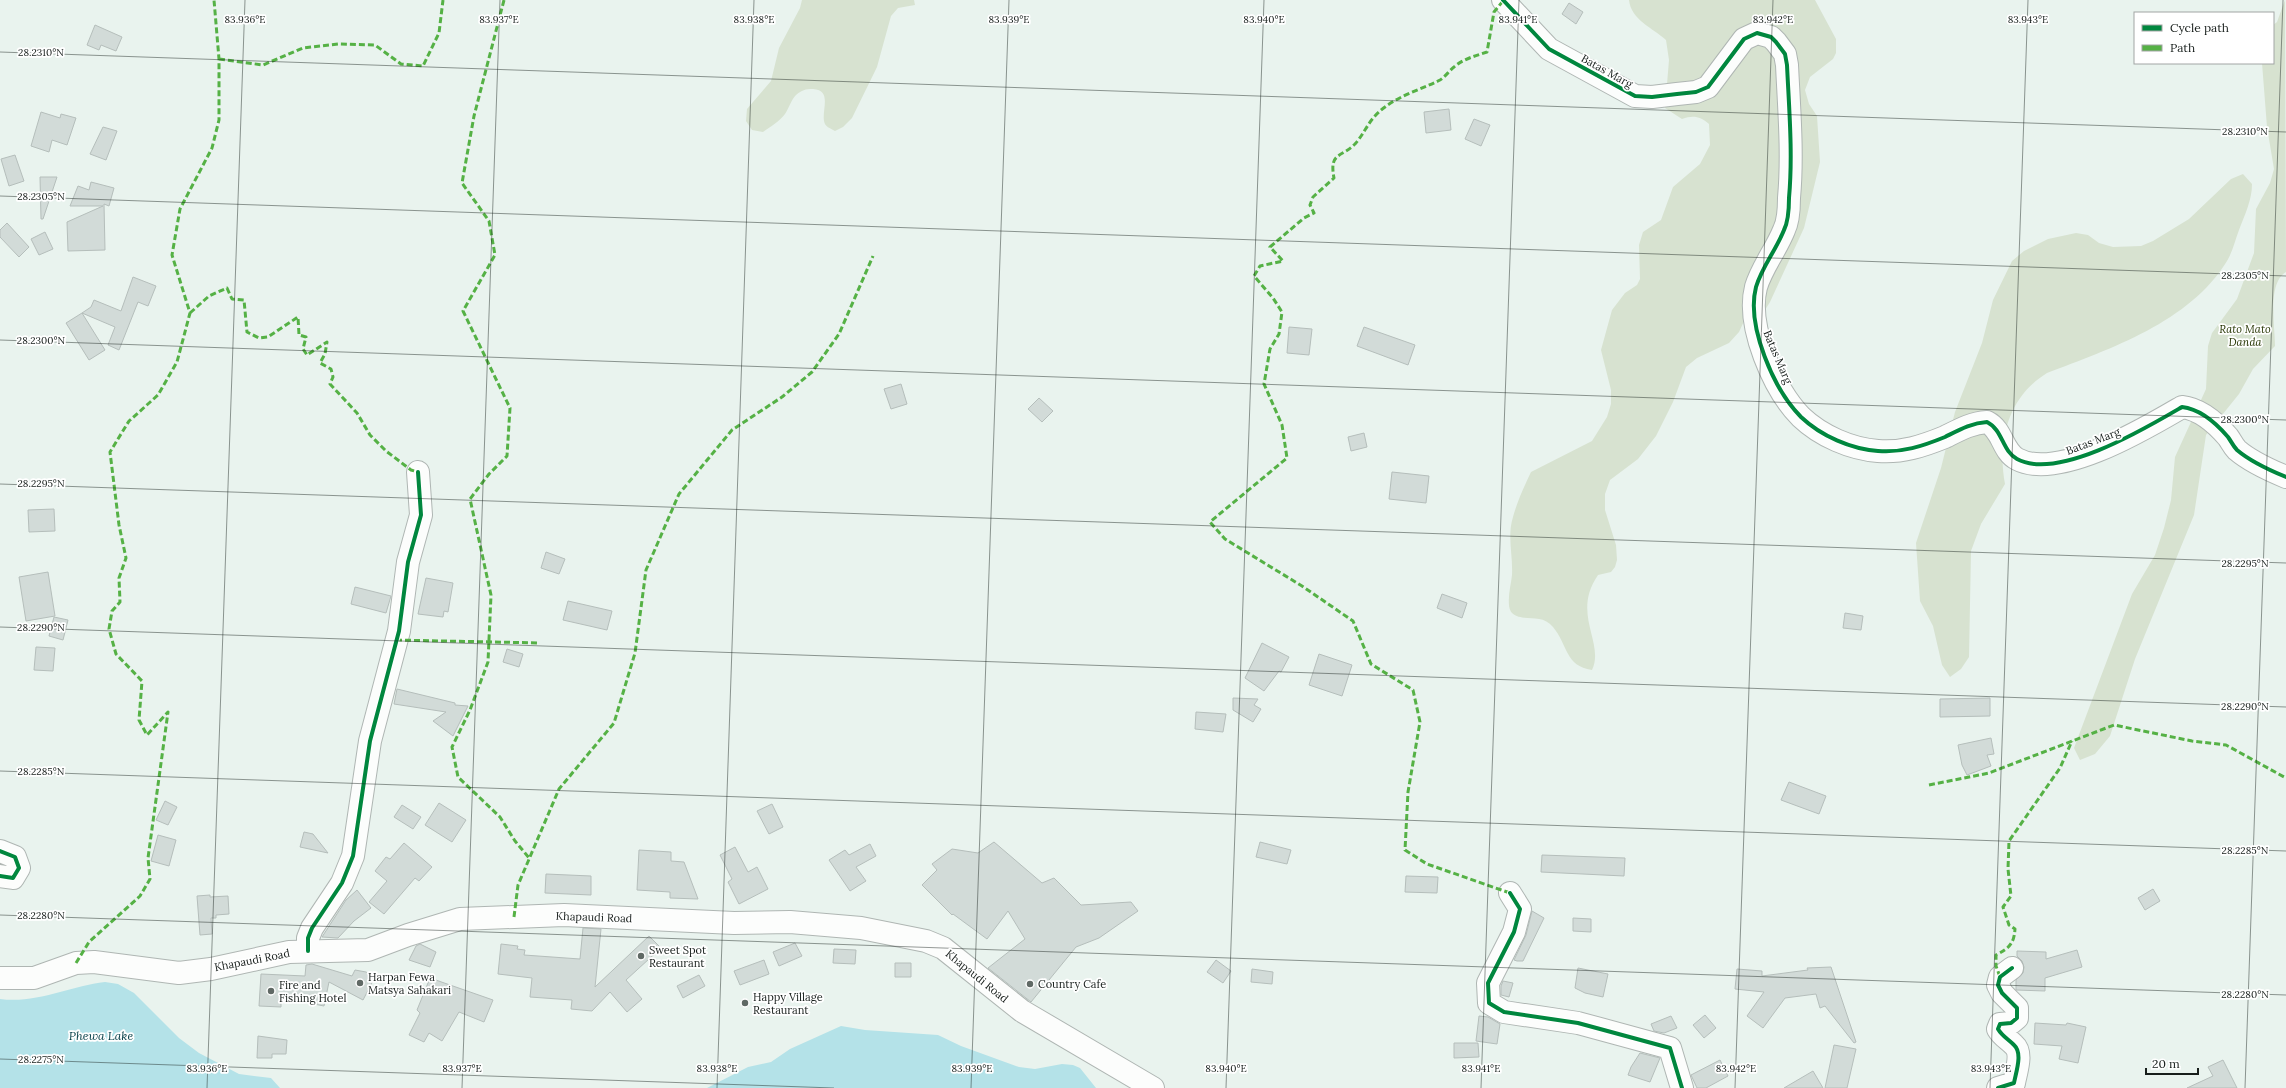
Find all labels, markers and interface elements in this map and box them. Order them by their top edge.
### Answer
legend [2134,12,2274,64]
text: 83.936°E [224,13,266,26]
text: 83.937°E [479,13,519,26]
text: 83.938°E [734,13,774,26]
text: 83.939°E [988,13,1030,26]
text: 83.940°E [1243,13,1285,26]
text: 83.941°E [1499,13,1537,26]
text: 83.942°E [1753,13,1793,26]
text: 83.943°E [2008,13,2048,26]
text: Cycle path [2170,20,2229,35]
text: Path [2170,40,2195,55]
text: 28.2310°N [18,46,64,59]
street label: Batas Marg [1579,51,1636,91]
text: 28.2310°N [2222,125,2268,138]
text: 28.2305°N [17,190,65,203]
text: 28.2305°N [2221,269,2269,282]
park label: Rato Mato Danda [2219,322,2271,349]
street label: Batas Marg [1760,328,1796,387]
text: 28.2300°N [17,334,66,347]
text: 28.2300°N [2221,413,2270,426]
street label: Batas Marg [2064,424,2123,458]
text: 28.2295°N [17,477,65,490]
text: 28.2295°N [2221,557,2269,570]
text: 28.2290°N [17,621,65,634]
text: 28.2290°N [2221,700,2269,713]
text: 28.2285°N [18,765,65,778]
text: 28.2285°N [2222,844,2269,857]
text: 28.2280°N [17,909,65,922]
street label: Khapaudi Road [555,909,633,925]
place label: Sweet Spot Restaurant [649,943,707,970]
street label: Khapaudi Road [213,946,291,974]
street label: Khapaudi Road [943,946,1011,1006]
marker: Sweet Spot Restaurant [636,951,646,961]
place label: Harpan Fewa Matsya Sahakari [368,970,451,997]
place label: Country Cafe [1038,977,1106,991]
place label: Fire and Fishing Hotel [279,978,346,1005]
marker: Harpan Fewa Matsya Sahakari [355,978,365,988]
marker: Country Cafe [1025,979,1035,989]
marker: Fire and Fishing Hotel [266,986,276,996]
text: 28.2280°N [2221,988,2269,1001]
place label: Happy Village Restaurant [753,990,823,1017]
marker: Happy Village Restaurant [740,998,750,1008]
water label: Phewa Lake [69,1028,134,1043]
scale bar [2146,1050,2198,1076]
text: 28.2275°N [18,1053,64,1066]
text: 20 m [2152,1056,2180,1071]
text: 83.936°E [186,1062,228,1075]
text: 83.937°E [442,1062,482,1075]
text: 83.938°E [697,1062,737,1075]
text: 83.939°E [951,1062,993,1075]
text: 83.940°E [1205,1062,1247,1075]
text: 83.941°E [1462,1062,1500,1075]
text: 83.942°E [1716,1062,1756,1075]
text: 83.943°E [1971,1062,2011,1075]

